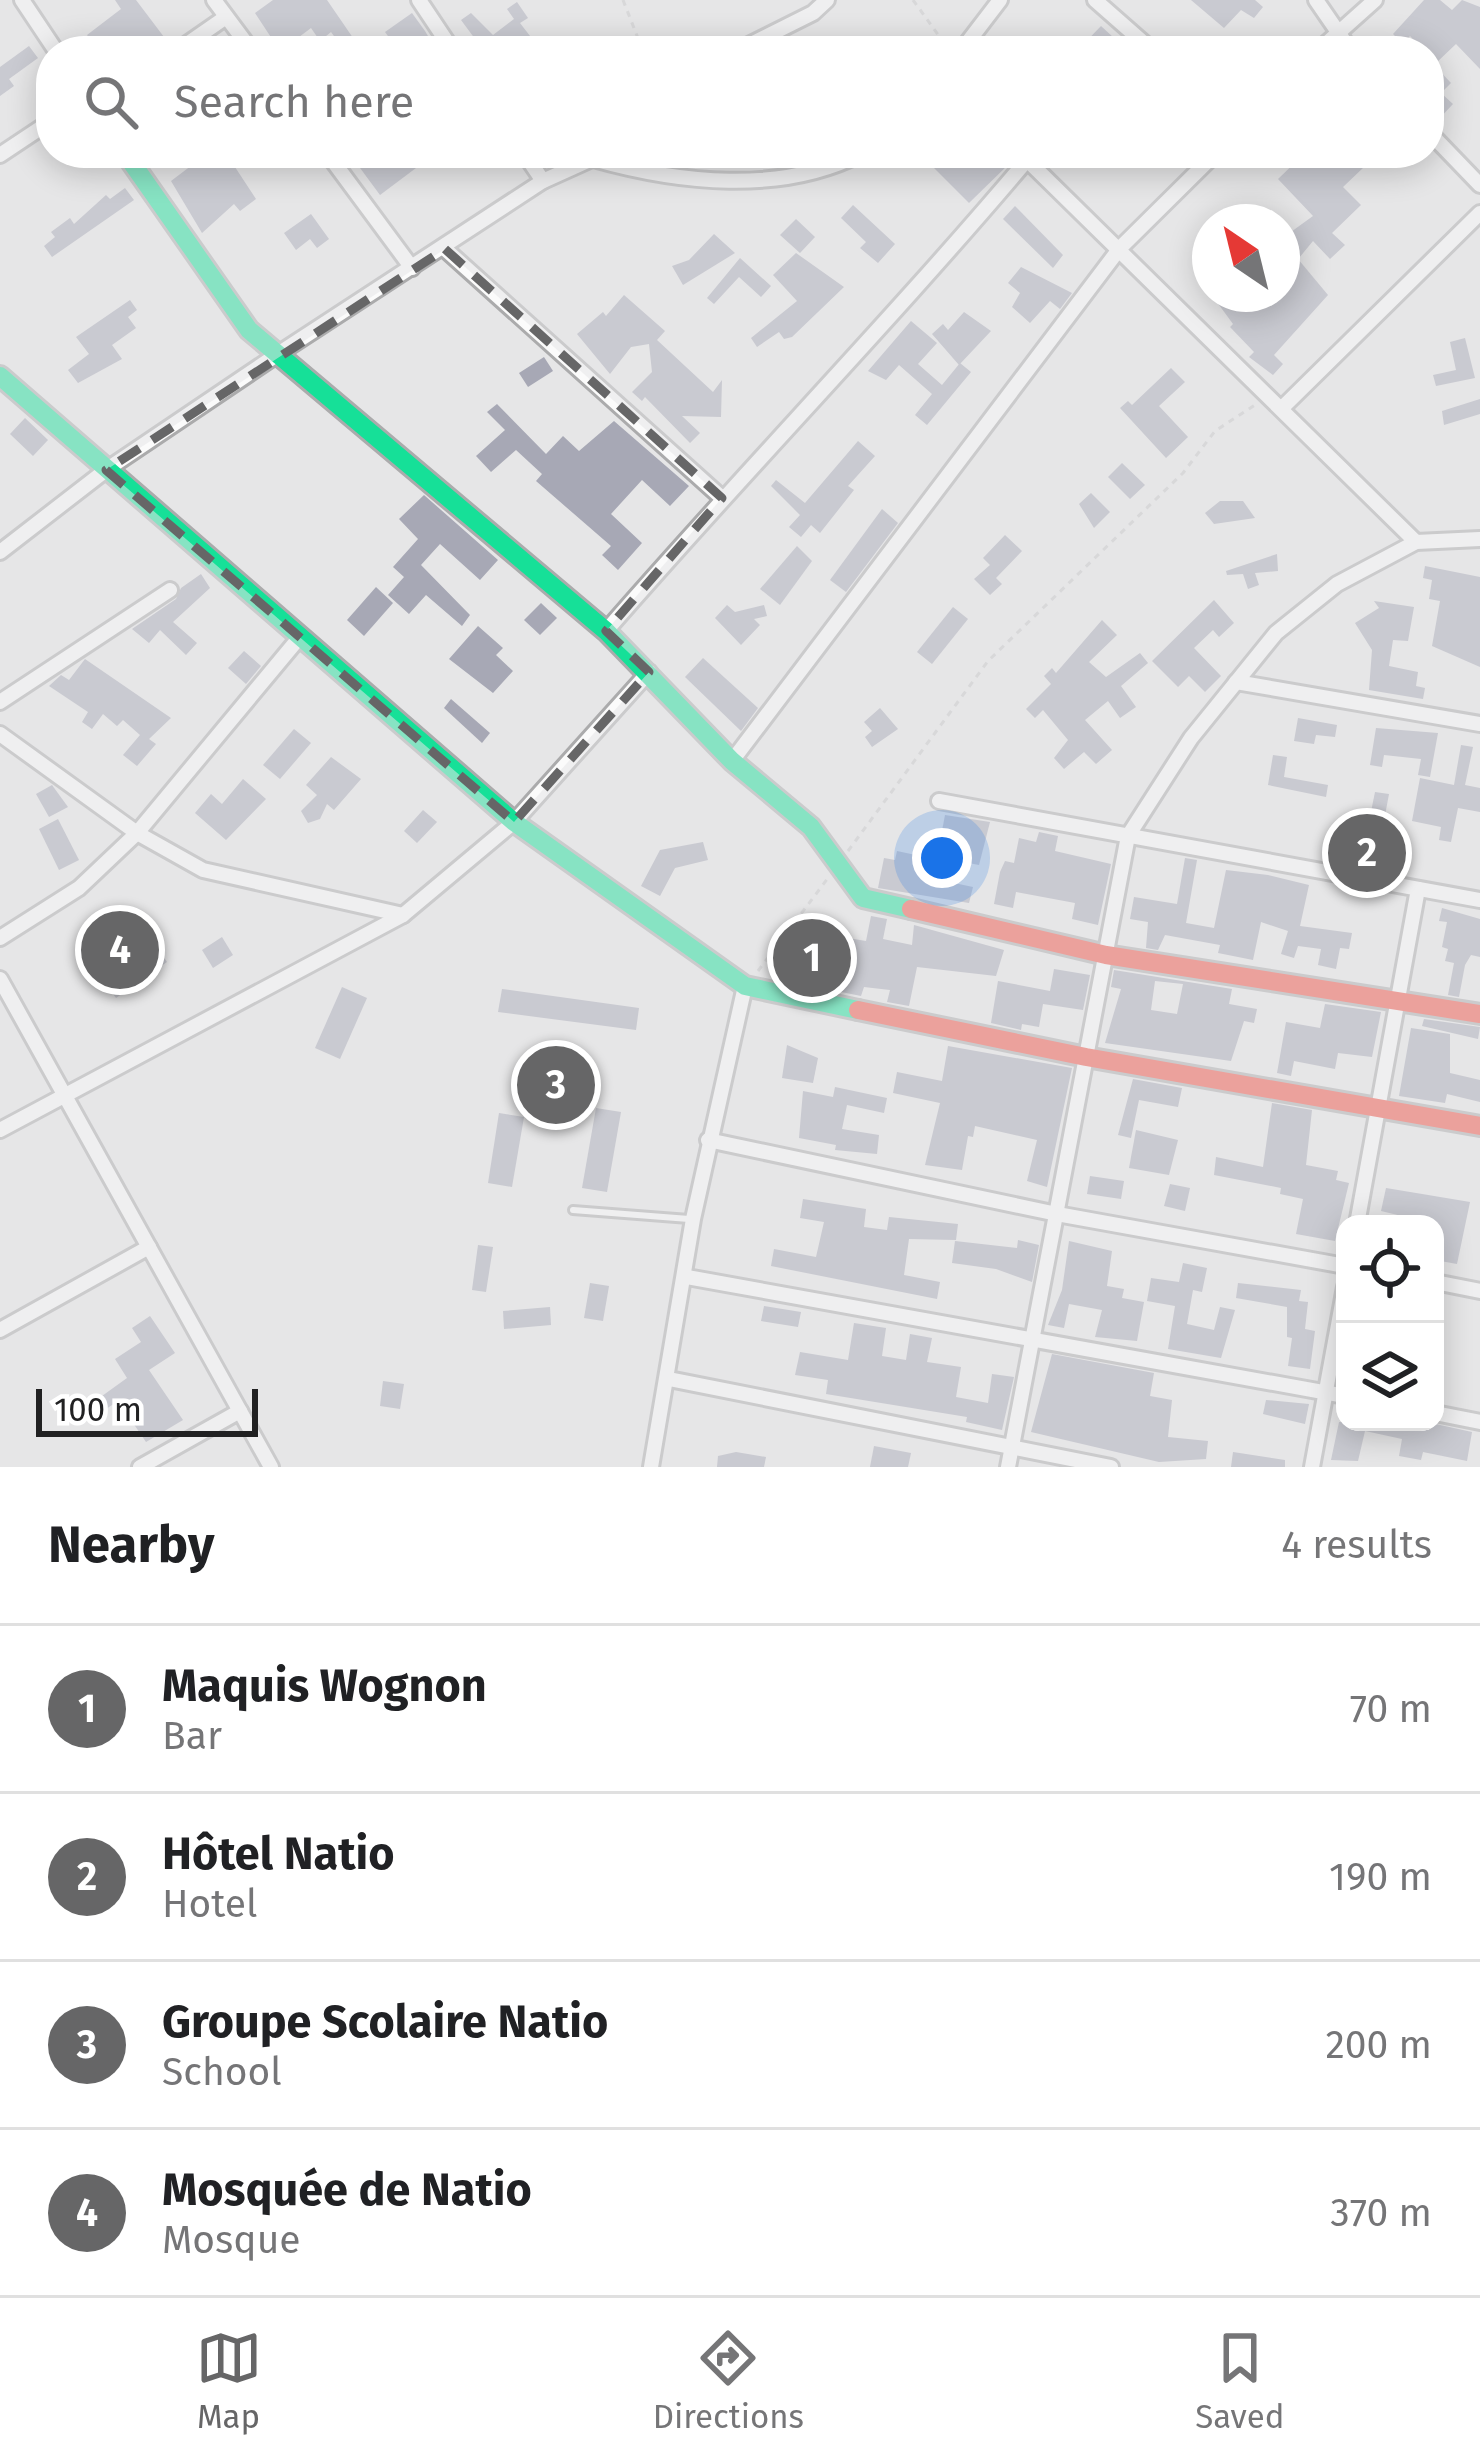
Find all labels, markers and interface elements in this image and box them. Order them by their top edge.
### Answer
search box [36,36,1444,168]
icon: search [78,69,144,135]
text: Search here [174,75,414,129]
north arrow [1192,204,1300,312]
pin: 2 [1328,808,1406,898]
your location [912,828,972,888]
pin: 4 [81,905,159,995]
pin: 1 [773,913,851,1003]
pin: 3 [517,1040,595,1130]
map controls [1336,1215,1444,1431]
button: locate [1336,1215,1444,1323]
button: layers [1336,1323,1444,1431]
scale bar [36,1383,258,1436]
text: 100 m [54,1390,142,1430]
text: Nearby [48,1514,214,1576]
text: 4 results [1281,1522,1432,1568]
text: Maquis Wognon [162,1659,487,1713]
text: 1 [78,1686,96,1732]
text: 70 m [1350,1686,1432,1732]
text: Bar [162,1713,222,1759]
text: Hôtel Natio [162,1827,395,1881]
text: 2 [77,1854,97,1900]
text: 190 m [1329,1854,1432,1900]
text: Hotel [162,1881,257,1927]
text: Groupe Scolaire Natio [162,1995,608,2049]
text: 3 [77,2022,97,2068]
text: 200 m [1325,2022,1432,2068]
text: School [162,2049,282,2095]
text: Mosquée de Natio [162,2163,532,2217]
text: 4 [76,2190,98,2236]
text: 370 m [1330,2190,1432,2236]
text: Mosque [162,2217,301,2263]
tab: Map [196,2325,262,2437]
tab: Directions [653,2325,804,2437]
tab: Saved [1195,2325,1284,2437]

